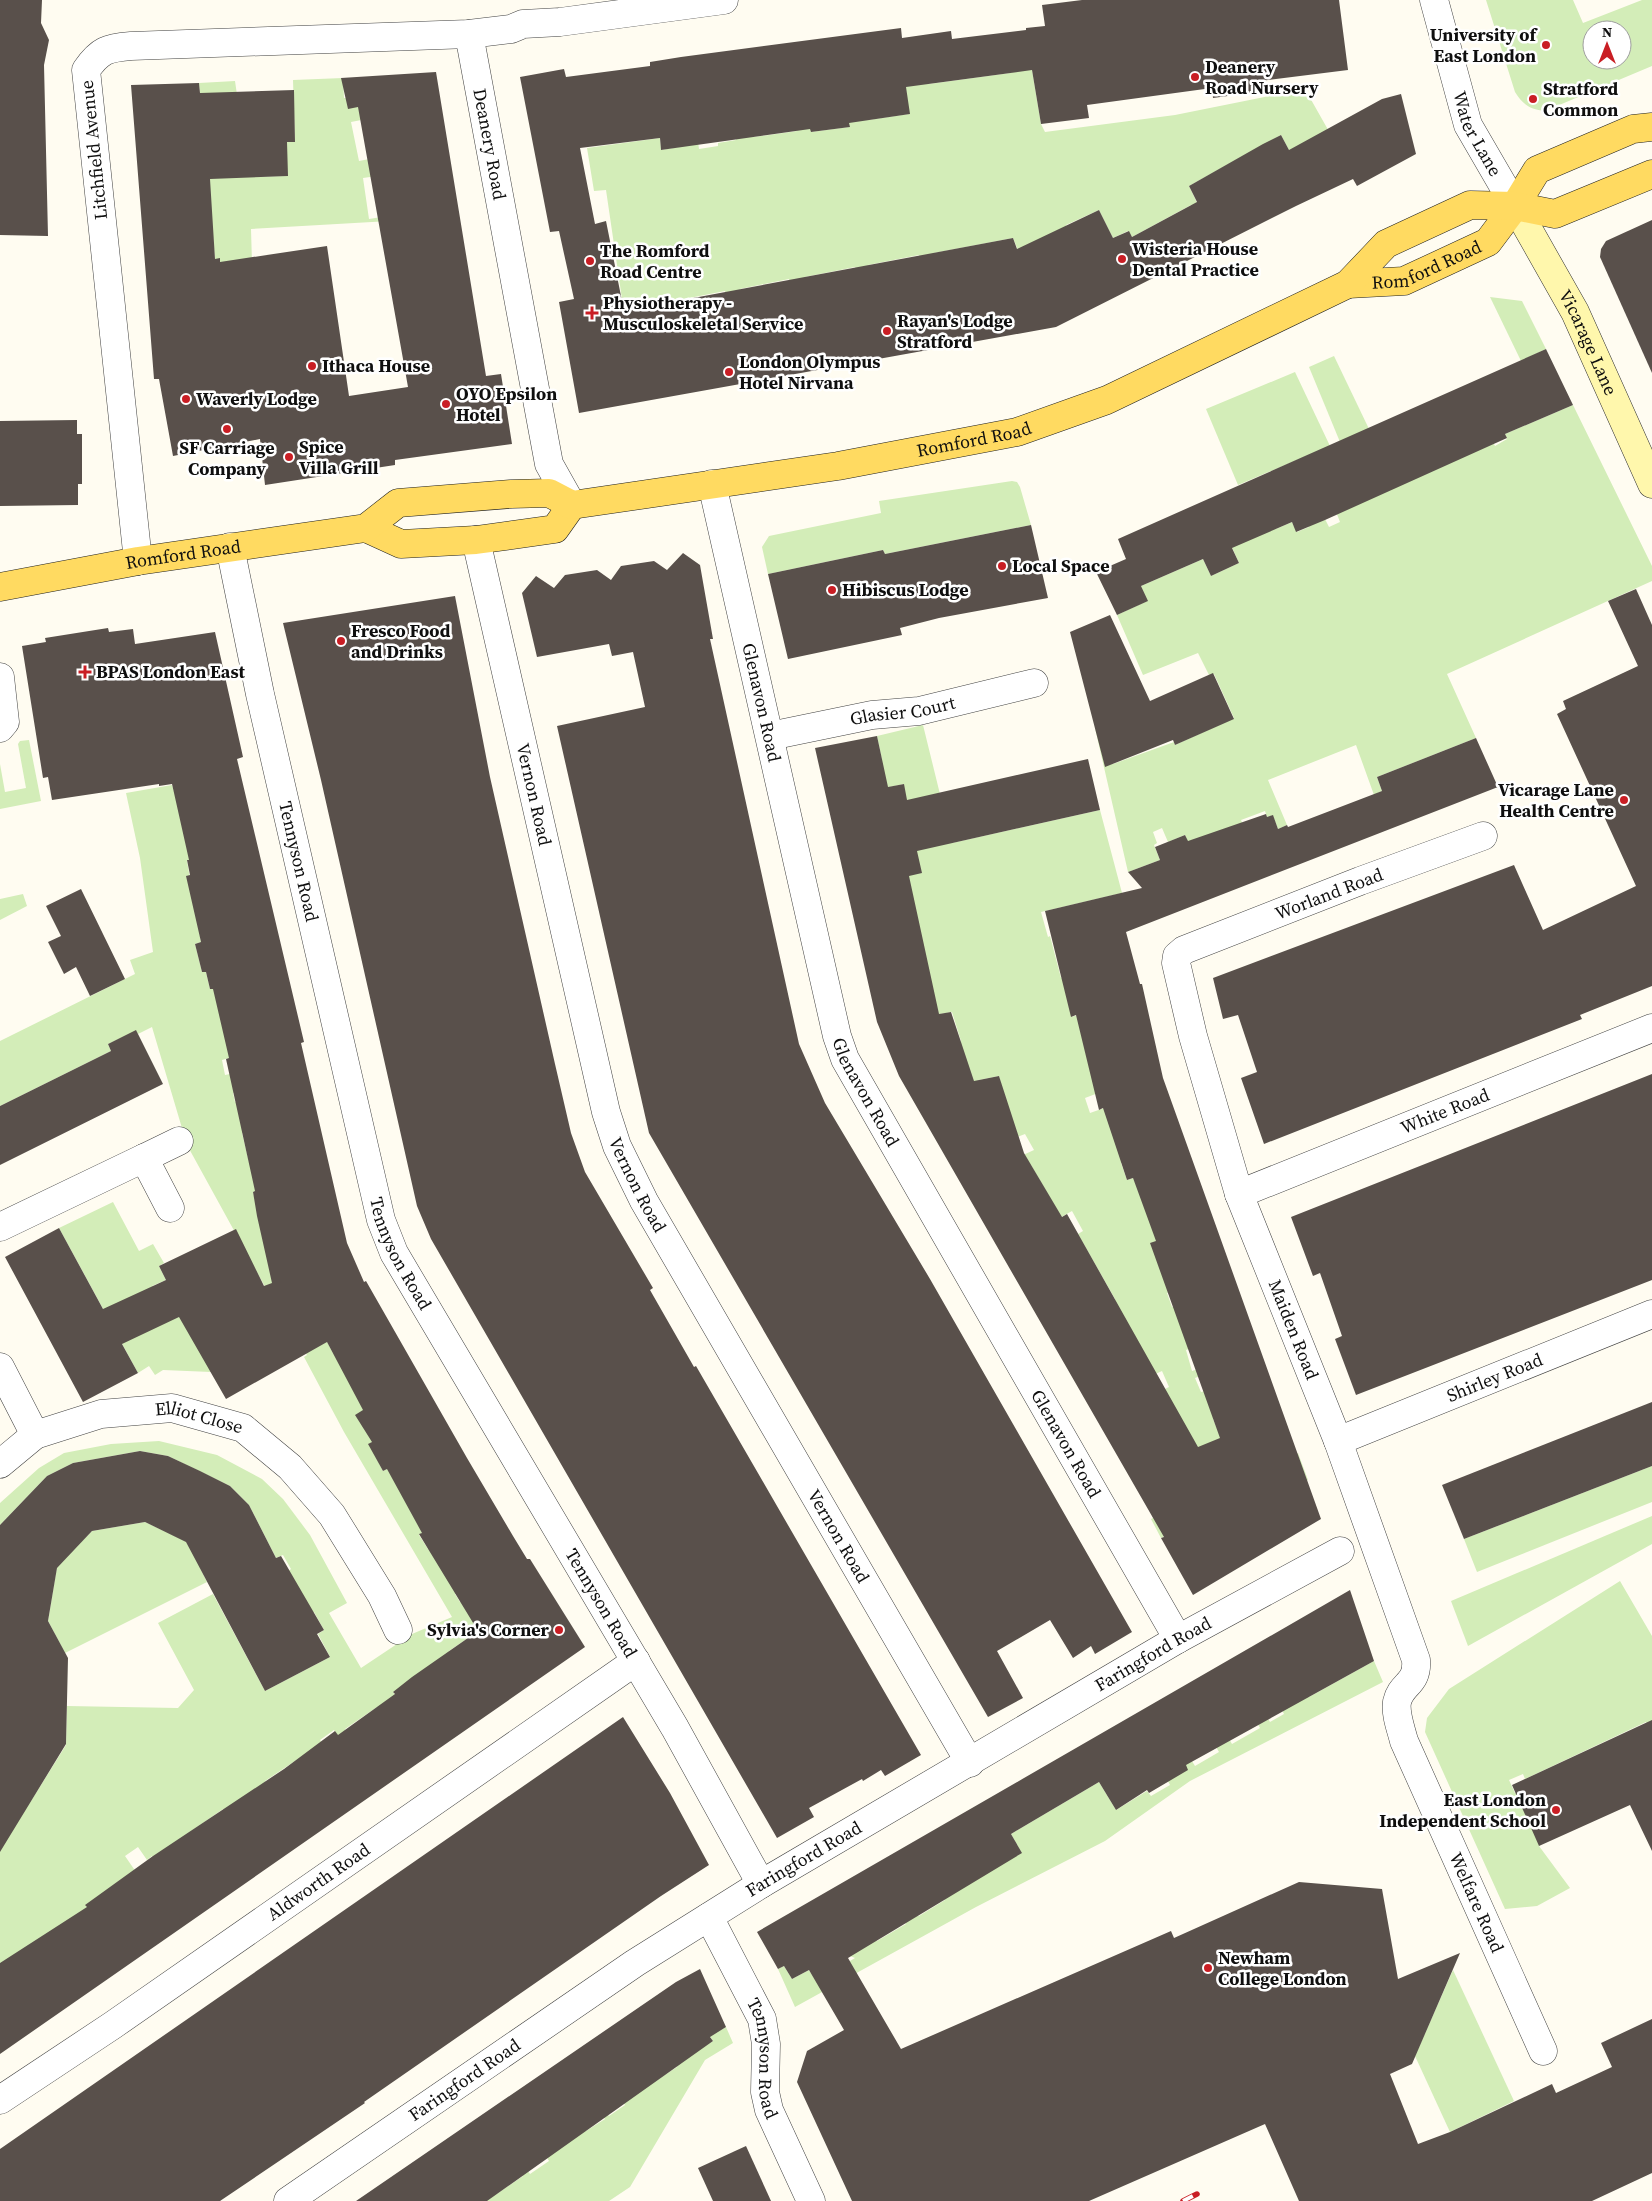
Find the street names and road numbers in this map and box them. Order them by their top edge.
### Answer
street label: Litchfield Avenue [74,79,113,221]
street label: Deanery Road [467,86,513,202]
street label: Water Lane [1447,88,1508,181]
street label: Romford Road [1371,234,1485,295]
street label: Vicarage Lane [1553,285,1624,399]
street label: Romford Road [914,415,1035,463]
street label: Romford Road [123,533,242,575]
street label: Glenavon Road [736,641,788,764]
street label: Glasier Court [848,690,958,731]
street label: Vernon Road [511,741,558,848]
street label: Tennyson Road [273,799,325,924]
street label: Worland Road [1271,861,1386,926]
street label: Glenavon Road [826,1034,906,1151]
street label: White Road [1397,1082,1493,1140]
street label: Vernon Road [603,1134,673,1237]
street label: Tennyson Road [364,1195,438,1314]
street label: Maiden Road [1263,1276,1325,1383]
street label: Shirley Road [1443,1347,1546,1408]
street label: Glenavon Road [1025,1385,1107,1502]
street label: Elliot Close [154,1395,246,1439]
street label: Vernon Road [802,1484,876,1587]
street label: Tennyson Road [560,1544,644,1662]
street label: Faringford Road [1090,1610,1216,1697]
street label: Faringford Road [741,1815,866,1903]
street label: Aldworth Road [262,1837,375,1926]
street label: Welfare Road [1444,1848,1510,1957]
street label: Tennyson Road [741,1993,784,2123]
street label: Faringford Road [403,2032,525,2127]

